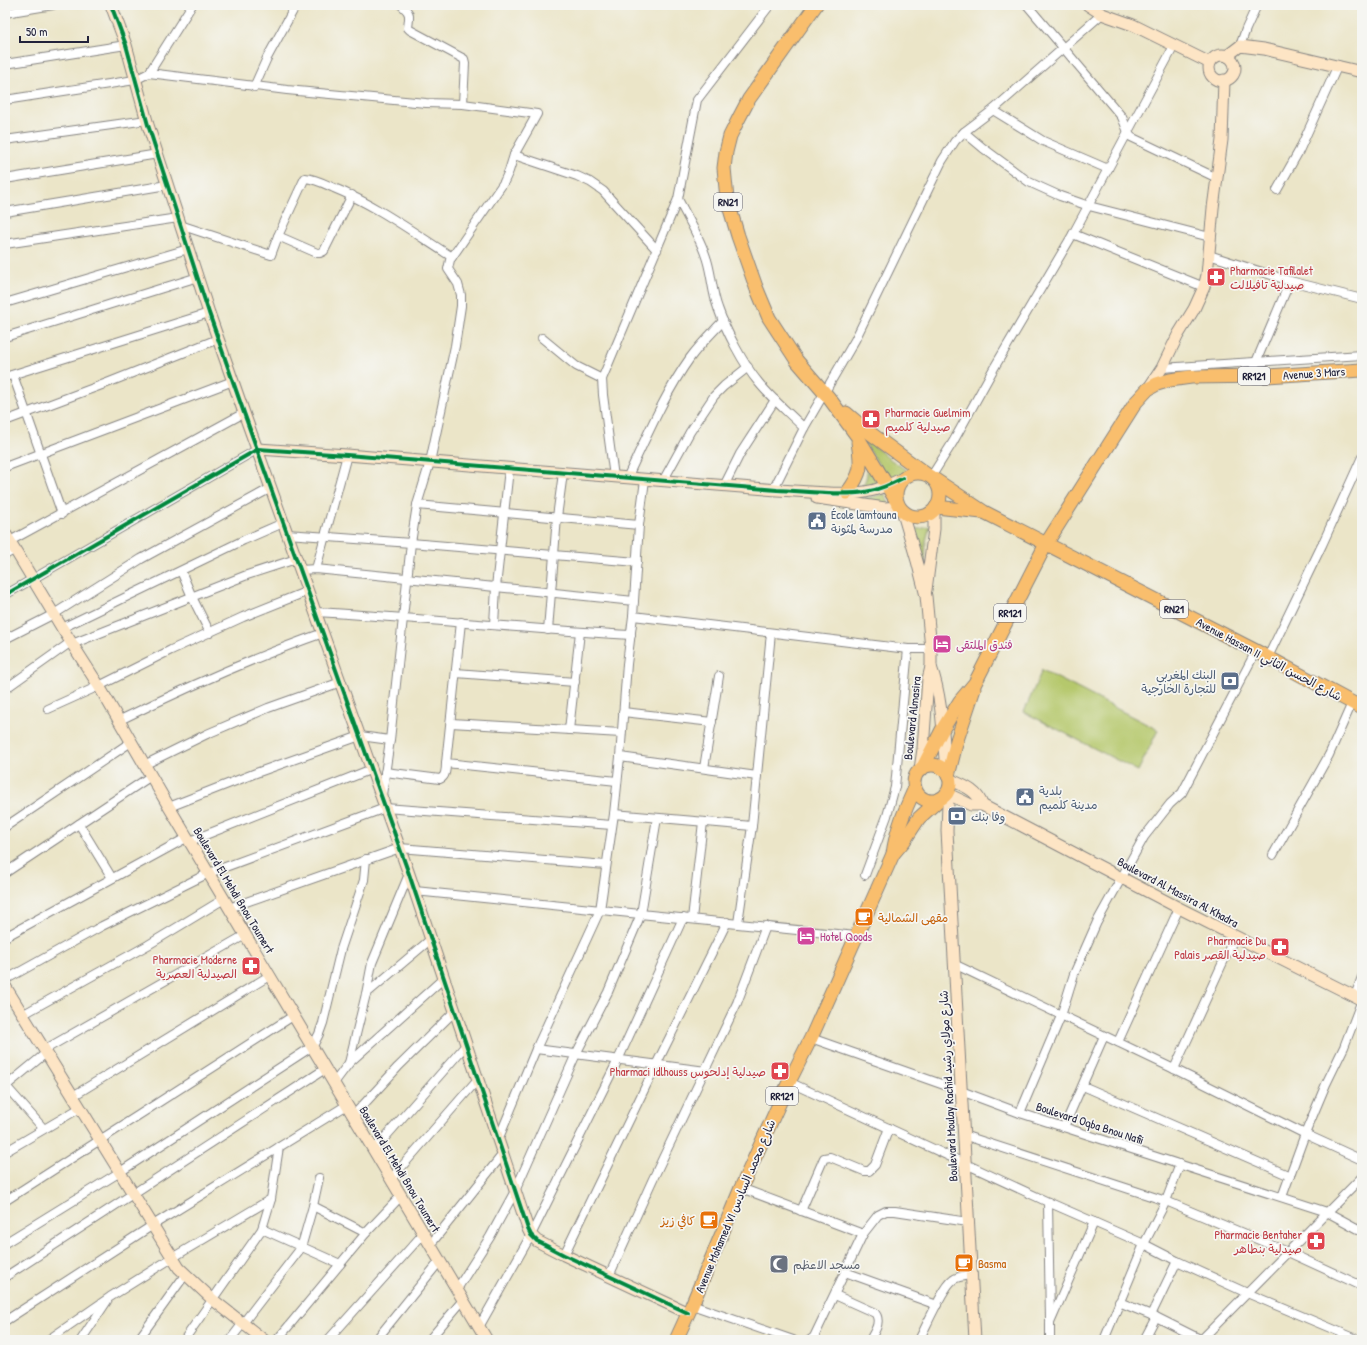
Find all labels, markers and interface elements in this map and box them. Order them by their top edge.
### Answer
scale bar [20,18,88,44]
text: 50 m [26,23,47,40]
road number: RN21 [714,193,742,211]
place label: Pharmacie Tafilalet صيدلية تافيلالت [1230,262,1314,293]
pharmacy icon: Pharmacie Tafilalet صيدلية تافيلالت [1205,266,1227,288]
street label: Avenue 3 Mars [1282,362,1346,384]
road number: RR121 [1238,367,1270,385]
place label: Pharmacie Guelmim صيدلية كلميم [885,404,970,436]
pharmacy icon: Pharmacie Guelmim صيدلية كلميم [860,408,882,430]
place label: École lamtouna مدرسة لمثونة [831,506,897,537]
public building icon: École lamtouna مدرسة لمثونة [806,510,828,532]
road number: RN21 [1160,600,1188,618]
road number: RR121 [994,604,1026,622]
street label: Avenue Hassan II شارع الحسن الثاني [1192,613,1345,707]
hotel icon: فندق الملتقى [931,633,953,655]
place label: فندق الملتقى [956,636,1013,653]
place label: البنك المغربي للتجارة الخارجية [1141,666,1216,697]
bank icon: البنك المغربي للتجارة الخارجية [1219,670,1241,692]
street label: Boulevard Almasira [899,675,925,761]
place label: بلدية مدينة كلميم [1039,782,1097,814]
public building icon: بلدية مدينة كلميم [1014,786,1036,808]
bank icon: وفا بنك [946,805,968,827]
place label: وفا بنك [971,808,1005,825]
street label: Boulevard El Mehdi Bnou Toumert [190,824,279,957]
street label: Boulevard Al Massira Al Khadra [1115,853,1242,931]
cafe icon: مقهى الشمالية [853,906,875,928]
place label: مقهى الشمالية [878,909,948,926]
hotel icon: Hotel Qoods [795,925,817,947]
place label: Hotel Qoods [820,928,873,945]
place label: Pharmacie Du Palais صيدلية القصر [1174,932,1266,963]
pharmacy icon: Pharmacie Du Palais صيدلية القصر [1269,936,1291,958]
place label: Pharmacie Moderne الصيدلية العصرية [153,951,237,982]
pharmacy icon: Pharmacie Moderne الصيدلية العصرية [240,955,262,977]
street label: Boulevard Moulay Rachid شارع مولاي رشيد [935,990,962,1182]
pharmacy icon: Pharmaci Idlhouss صيدلية إدلحوس [769,1060,791,1082]
place label: Pharmaci Idlhouss صيدلية إدلحوس [610,1063,766,1080]
road number: RR121 [766,1087,798,1105]
street label: Boulevard Oqba Bnou Nafii [1034,1098,1146,1148]
street label: Boulevard El Mehdi Bnou Toumert [356,1103,445,1236]
street label: Avenue Mohamed VI شارع محمد السادس [691,1117,780,1296]
cafe icon: كافي زيز [698,1209,720,1231]
place label: كافي زيز [660,1212,695,1230]
place label: Pharmacie Bentaher صيدلية بنطاهر [1215,1226,1302,1257]
pharmacy icon: Pharmacie Bentaher صيدلية بنطاهر [1305,1230,1327,1252]
cafe icon: Basma [953,1252,975,1274]
mosque icon: مسجد الاعظم [768,1253,790,1275]
place label: Basma [978,1255,1007,1272]
place label: مسجد الاعظم [793,1256,860,1274]

